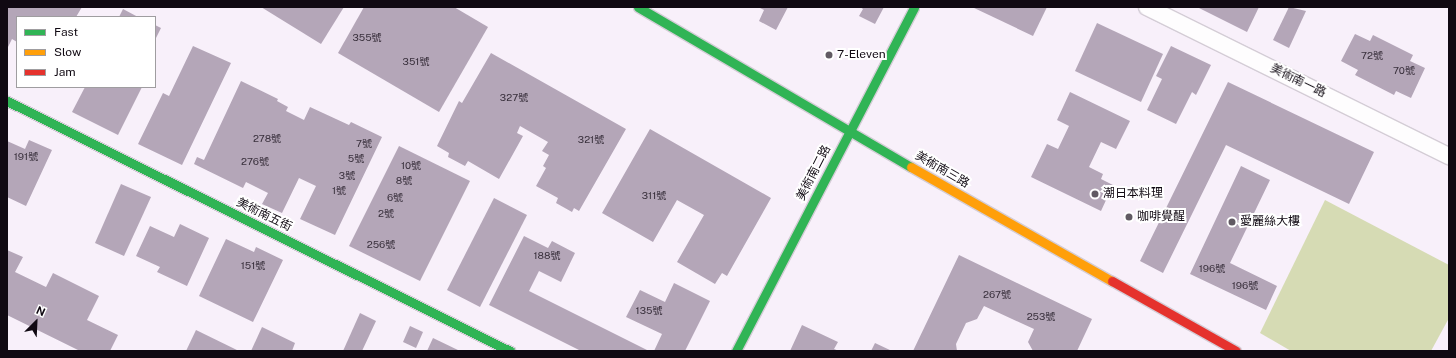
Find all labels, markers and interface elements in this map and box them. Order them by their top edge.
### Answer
legend [16,16,156,88]
text: Fast [54,25,78,39]
house number: 355號 [352,32,382,44]
text: Slow [54,45,81,59]
place label: 7-Eleven [837,48,886,62]
marker: 7-Eleven [824,50,834,60]
house number: 72號 [1361,50,1383,62]
house number: 351號 [403,56,429,68]
street label: 美術南一路 [1268,61,1328,101]
text: Jam [54,65,76,79]
house number: 70號 [1393,65,1415,77]
house number: 327號 [500,92,528,104]
house number: 278號 [253,133,281,145]
house number: 321號 [578,134,604,146]
house number: 7號 [356,138,372,150]
street label: 美術南二路 [794,143,834,203]
street label: 美術南三路 [912,149,972,191]
house number: 191號 [14,151,38,163]
house number: 5號 [348,153,364,165]
house number: 276號 [241,156,269,168]
house number: 10號 [401,160,421,172]
house number: 3號 [339,170,355,182]
house number: 8號 [396,175,412,187]
house number: 1號 [332,185,346,197]
place label: 潮日本料理 [1103,187,1163,201]
marker: 潮日本料理 [1090,189,1100,199]
house number: 311號 [642,190,666,202]
house number: 6號 [387,192,403,204]
street label: 美術南五街 [234,195,294,235]
house number: 2號 [378,208,394,220]
place label: 咖啡覺醒 [1137,210,1185,224]
marker: 咖啡覺醒 [1124,212,1134,222]
place label: 愛麗絲大樓 [1240,215,1300,229]
marker: 愛麗絲大樓 [1227,217,1237,227]
house number: 256號 [367,239,395,251]
house number: 188號 [534,250,560,262]
house number: 151號 [241,260,265,272]
house number: 196號 [1199,263,1225,275]
house number: 196號 [1232,280,1258,292]
house number: 267號 [983,289,1011,301]
north arrow [16,302,56,342]
text: N [35,304,47,318]
house number: 135號 [636,305,662,317]
house number: 253號 [1027,311,1055,323]

